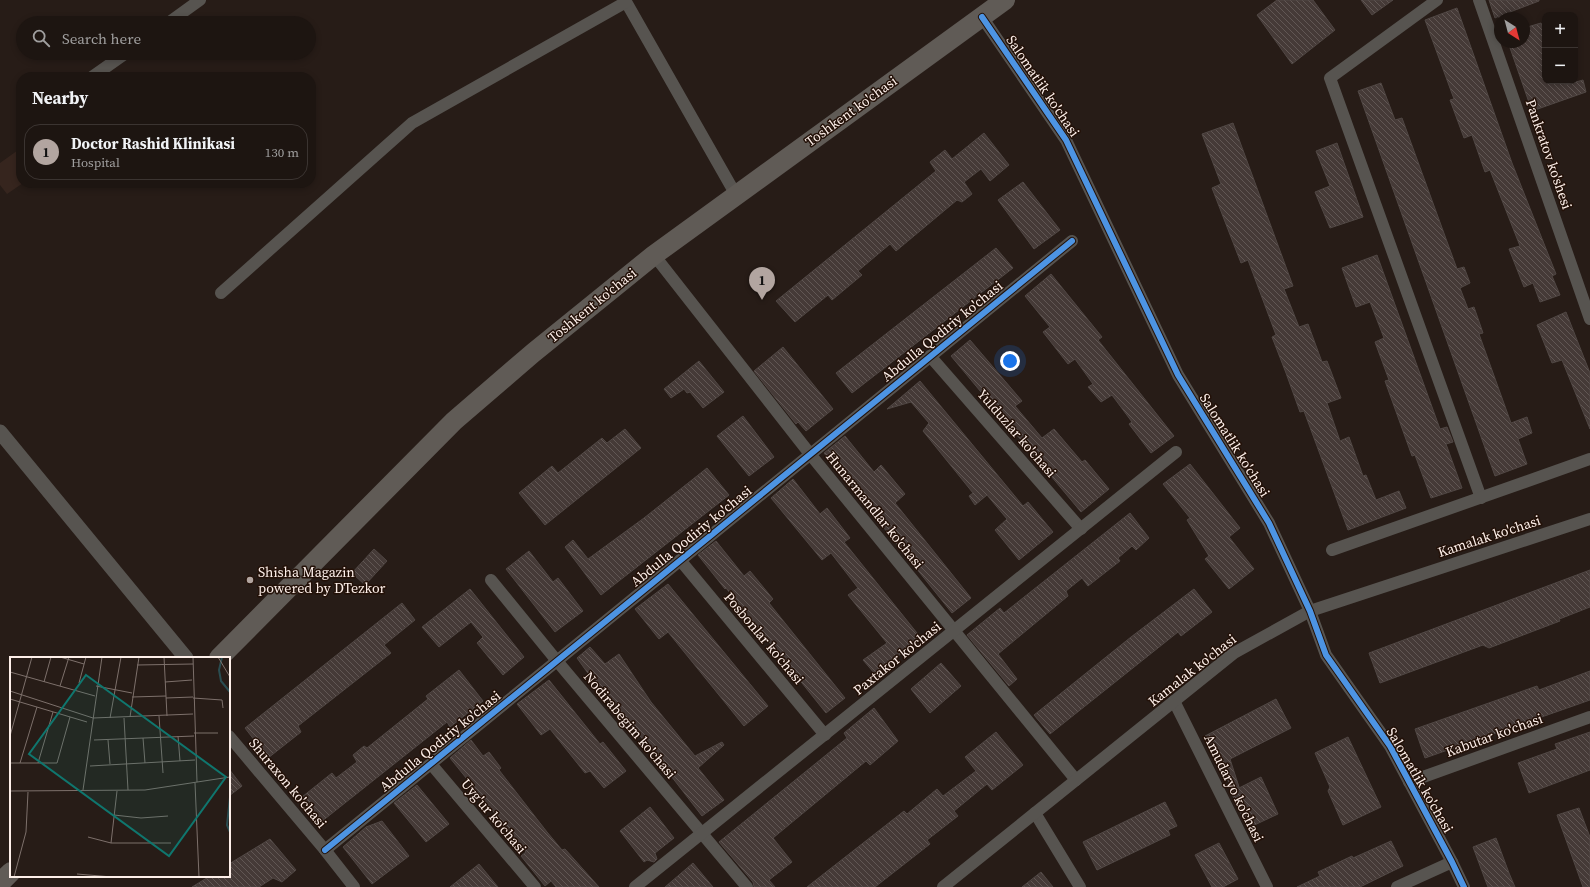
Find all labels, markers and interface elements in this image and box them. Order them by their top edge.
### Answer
north arrow [1494,12,1530,48]
map controls [1542,12,1578,84]
button: + [1542,12,1578,48]
search box [16,16,316,60]
icon: search [30,27,52,49]
text: Search here [62,28,141,49]
street label: Salomatlik ko'chasi [1002,31,1084,141]
button: − [1542,48,1578,84]
street label: Toshkent ko'chasi [801,71,901,151]
text: Nearby [32,86,88,110]
street label: Pankratov ko'shesi [1521,96,1577,212]
text: Doctor Rashid Klinikasi [71,133,235,154]
text: 1 [42,144,50,161]
text: 130 m [265,144,299,161]
text: Hospital [71,154,120,171]
street label: Toshkent ko'chasi [543,263,641,347]
pin: 1 [749,267,775,300]
street label: Abdulla Qodiriy ko'chasi [877,276,1007,386]
your location [1000,351,1020,371]
street label: Yulduzlar ko'chasi [973,384,1061,482]
street label: Salomatlik ko'chasi [1195,389,1275,501]
street label: Hunarmandlar ko'chasi [821,447,929,573]
street label: Abdulla Qodiriy ko'chasi [626,481,756,591]
street label: Kamalak ko'chasi [1435,510,1543,562]
place label: Shisha Magazin powered by DTezkor [258,562,386,598]
marker: Shisha Magazin powered by DTezkor [245,575,255,585]
street label: Posbonlar ko'chasi [719,587,809,689]
street label: Paxtakor ko'chasi [849,616,945,700]
street label: Kamalak ko'chasi [1144,629,1240,711]
inset map [10,657,230,877]
street label: Nodirabegim ko'chasi [579,667,681,783]
street label: Abdulla Qodiriy ko'chasi [375,686,505,796]
street label: Kabutar ko'chasi [1443,708,1545,762]
street label: Salomatlik ko'chasi [1382,724,1458,836]
street label: Amudaryo ko'chasi [1199,731,1269,845]
street label: Shuraxon ko'chasi [244,734,332,832]
street label: Uyg'ur ko'chasi [457,774,531,858]

